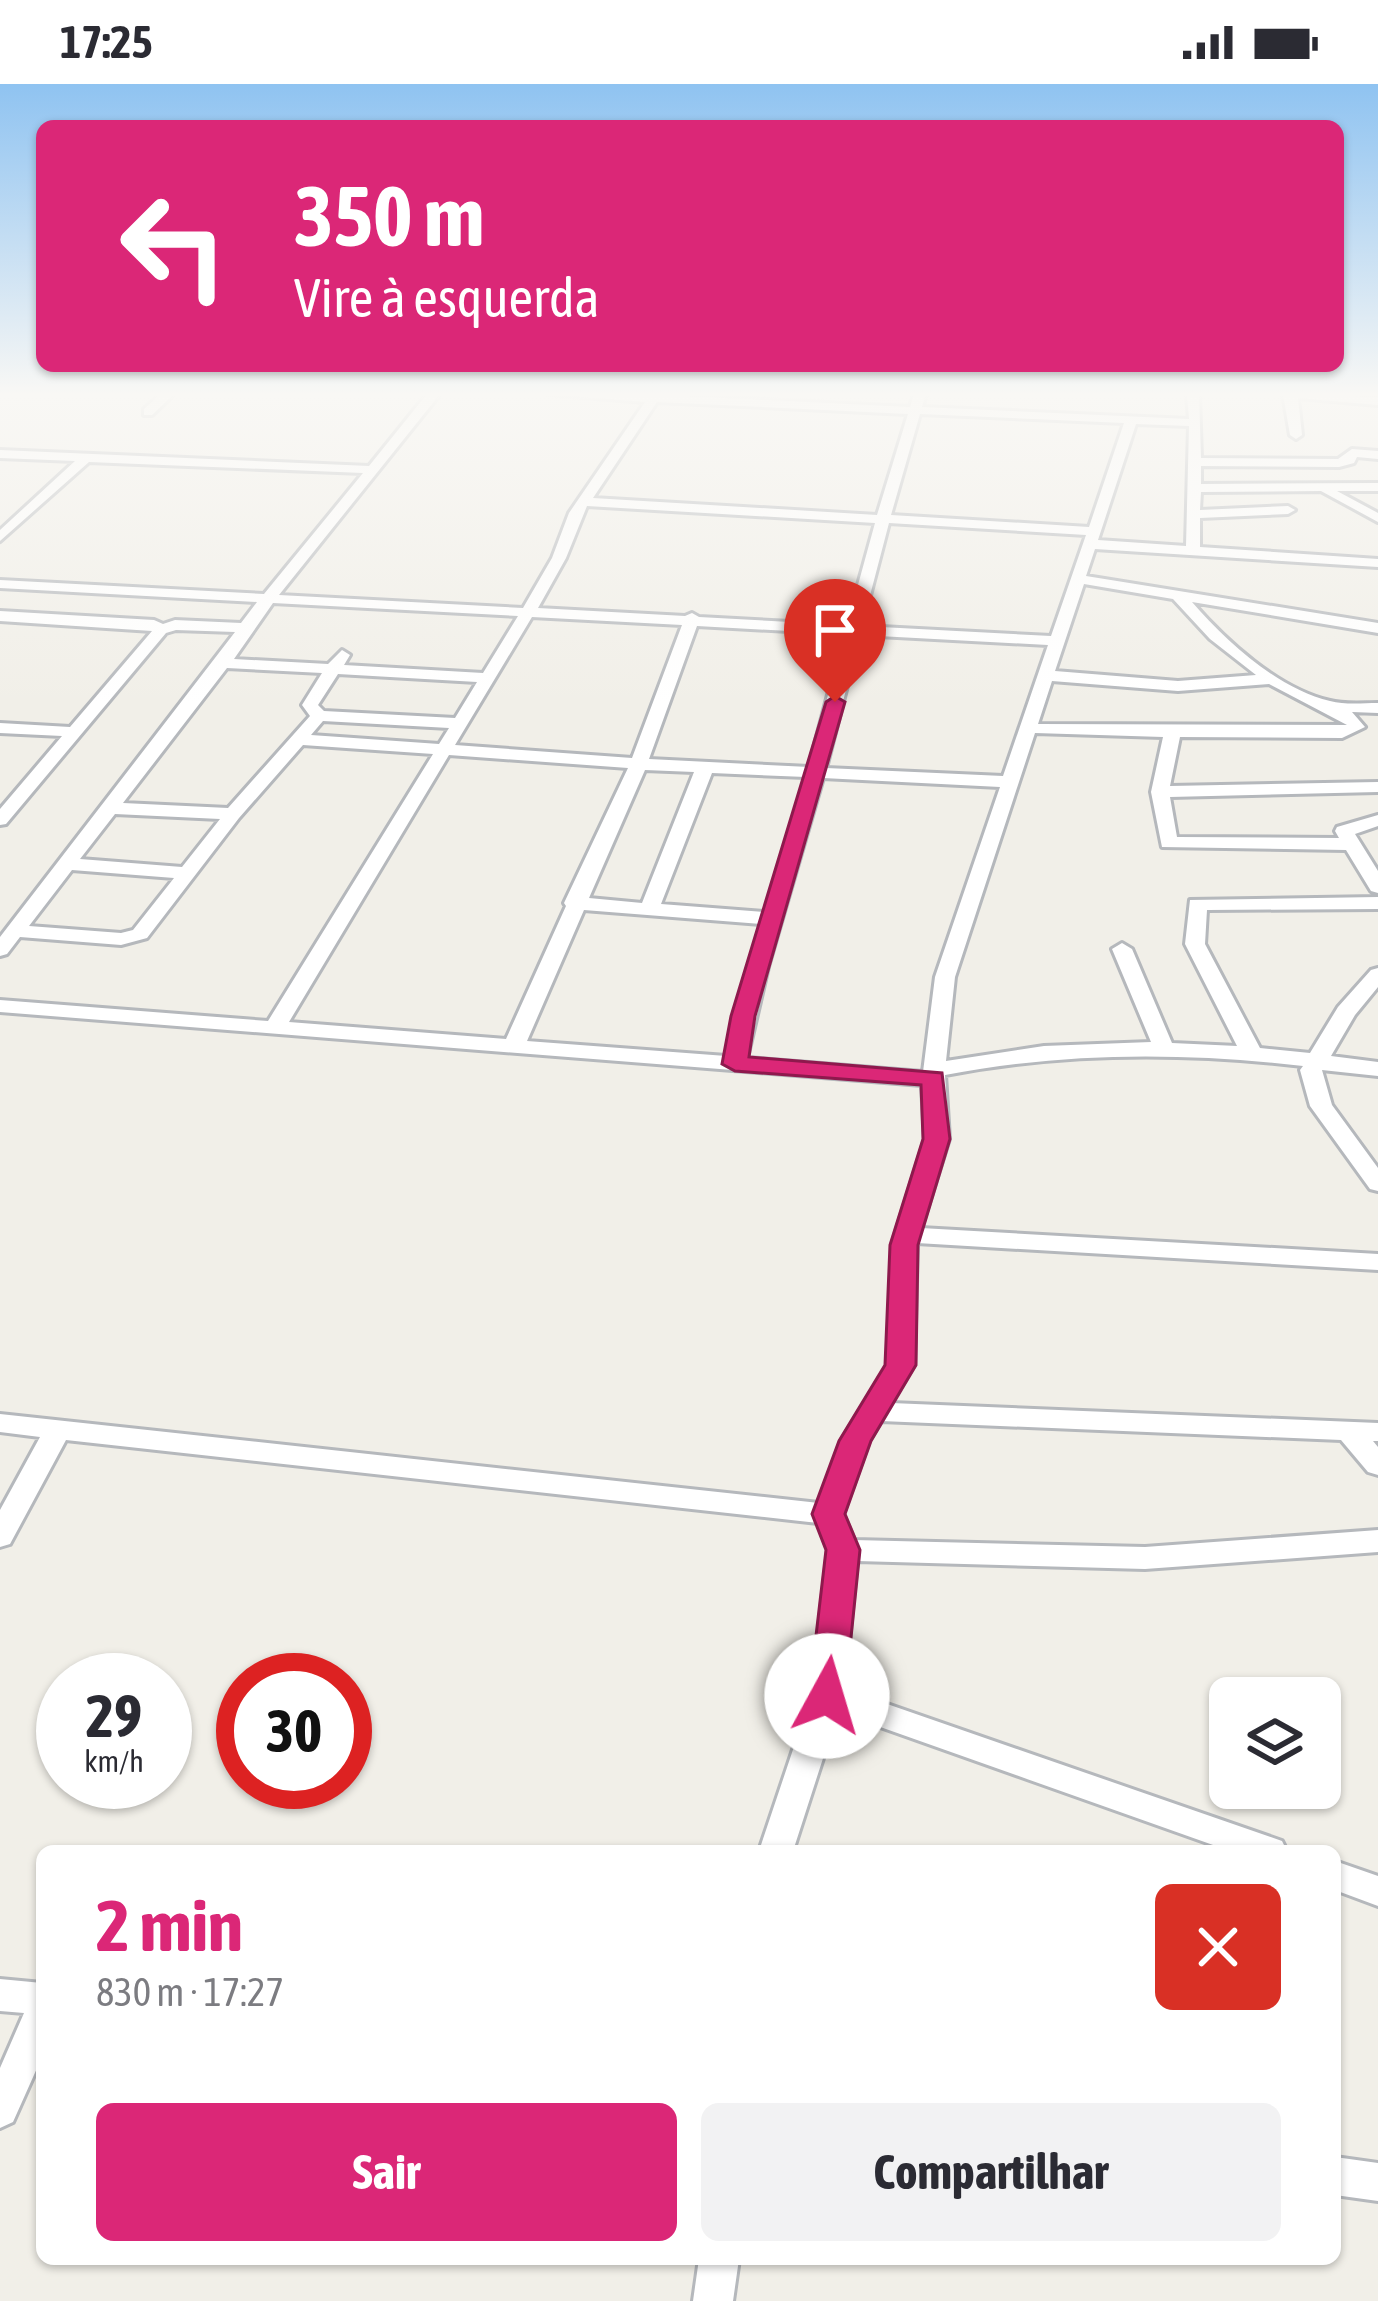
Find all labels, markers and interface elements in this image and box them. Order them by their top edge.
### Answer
text: 17:25 [60,16,153,68]
icon: left [96,168,252,324]
text: 350 m [294,168,484,264]
text: Vire à esquerda [294,267,600,328]
pin [784,579,886,702]
icon: arrive [802,597,868,663]
position arrow [764,1633,890,1759]
speed limit sign: 30 [216,1653,372,1809]
map controls [1209,1677,1341,1809]
button: layers [1209,1677,1341,1809]
text: 29 [86,1681,142,1750]
text: km/h [84,1744,144,1778]
text: 2 min [96,1884,243,1966]
button: close [1155,1884,1281,2010]
text: 830 m · 17:27 [96,1970,284,2014]
button: Sair [96,2103,677,2241]
button: Compartilhar [701,2103,1281,2241]

